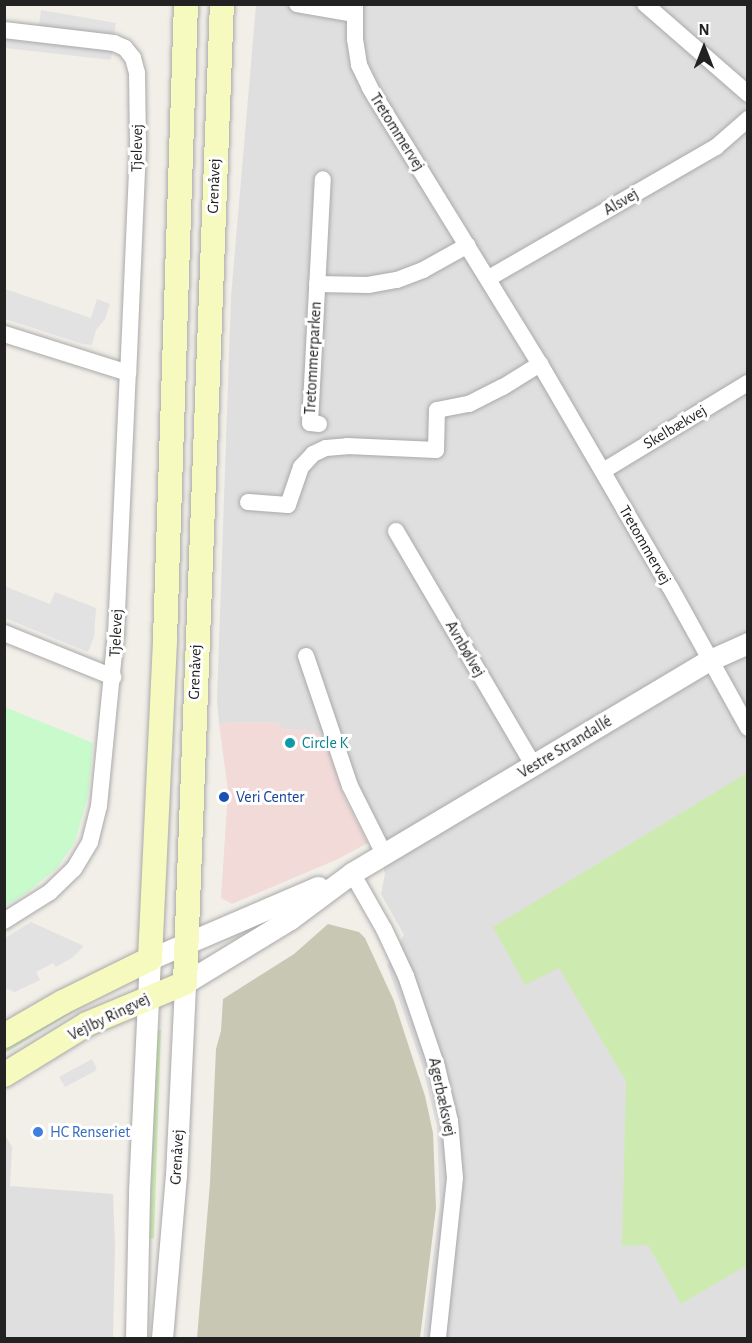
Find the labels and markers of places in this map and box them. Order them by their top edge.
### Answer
place label: Circle K [302,733,348,753]
marker: Circle K [283,736,297,750]
place label: Veri Center [236,787,304,807]
marker: Veri Center [217,790,231,804]
place label: HC Renseriet [50,1122,130,1142]
marker: HC Renseriet [31,1125,45,1139]

